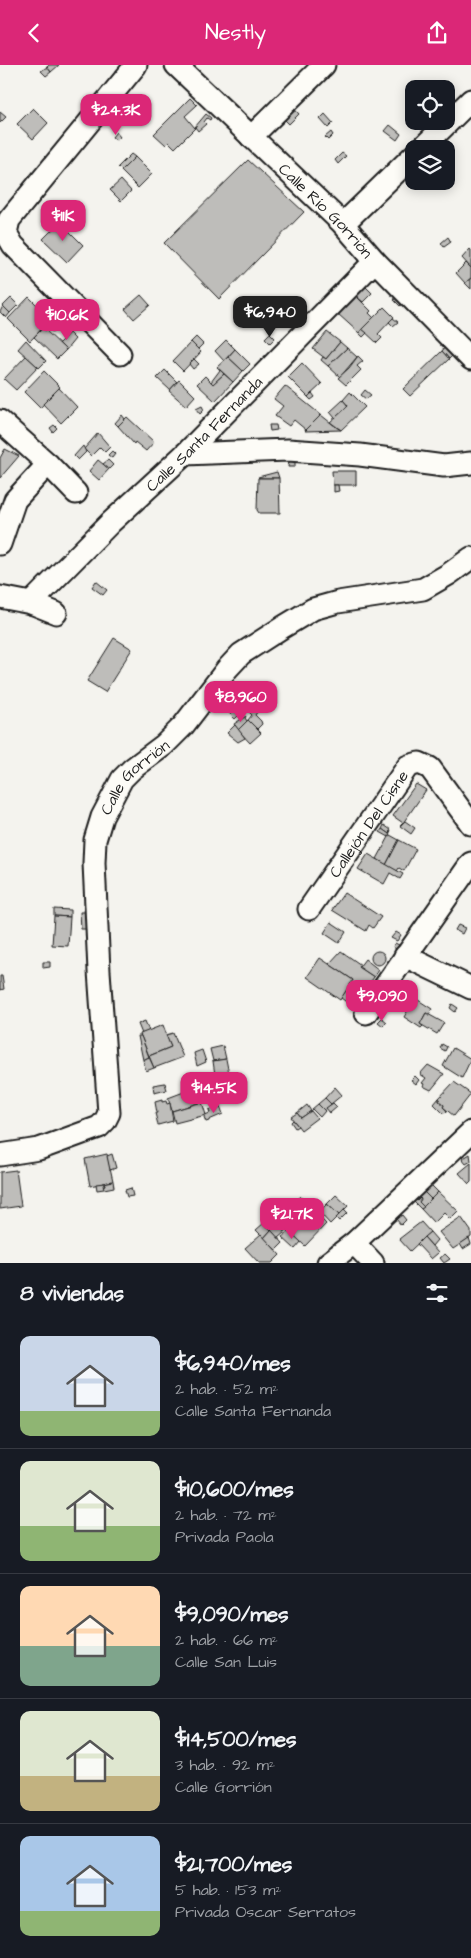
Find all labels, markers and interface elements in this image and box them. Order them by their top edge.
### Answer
text: Nestly [205,17,266,48]
icon: back [20,19,48,47]
icon: share [423,19,451,47]
map controls [405,80,455,190]
button: locate [405,80,455,130]
pin: $24.3K [75,93,157,136]
text: $24.3K [91,99,141,121]
button: layers [405,140,455,190]
street label: Calle Río Gorrión [273,158,378,263]
pin: $11K [33,199,93,242]
text: $11K [52,205,74,227]
pin: $6,940 [229,295,311,338]
pin: $10.6K [26,299,108,341]
text: $6,940 [244,301,296,323]
text: $10.6K [45,304,89,326]
street label: Calle Santa Fernanda [141,372,268,497]
pin: $8,960 [200,681,282,723]
text: $8,960 [215,686,267,708]
street label: Calle Gorrión [95,735,174,819]
street label: Callejón Del Cisne [324,766,414,882]
pin: $9,090 [341,979,423,1022]
text: $9,090 [357,985,407,1007]
pin: $14.5K [173,1071,255,1114]
text: $14.5K [191,1077,237,1099]
pin: $21.7K [251,1197,333,1240]
text: $21.7K [271,1203,313,1225]
text: 8 viviendas [20,1279,124,1308]
icon: filters [423,1279,451,1307]
text: $6,940/mes [175,1349,291,1378]
icon: home [60,1356,120,1416]
text: 2 hab. · 52 m² [175,1378,278,1400]
text: Calle Santa Fernanda [175,1400,331,1422]
text: $10,600/mes [175,1475,294,1504]
icon: home [60,1481,120,1541]
text: 2 hab. · 72 m² [175,1504,277,1526]
text: Privada Paola [175,1526,274,1548]
text: $9,090/mes [175,1600,289,1629]
icon: home [60,1606,120,1666]
text: 2 hab. · 66 m² [175,1629,278,1651]
text: Calle San Luis [175,1651,277,1673]
text: $14,500/mes [175,1725,297,1754]
icon: home [60,1731,120,1791]
text: 3 hab. · 92 m² [175,1754,275,1776]
text: Calle Gorrión [175,1776,272,1798]
text: $21,700/mes [175,1850,292,1879]
icon: home [60,1856,120,1916]
text: 5 hab. · 153 m² [175,1879,281,1901]
text: Privada Oscar Serratos [175,1901,356,1923]

